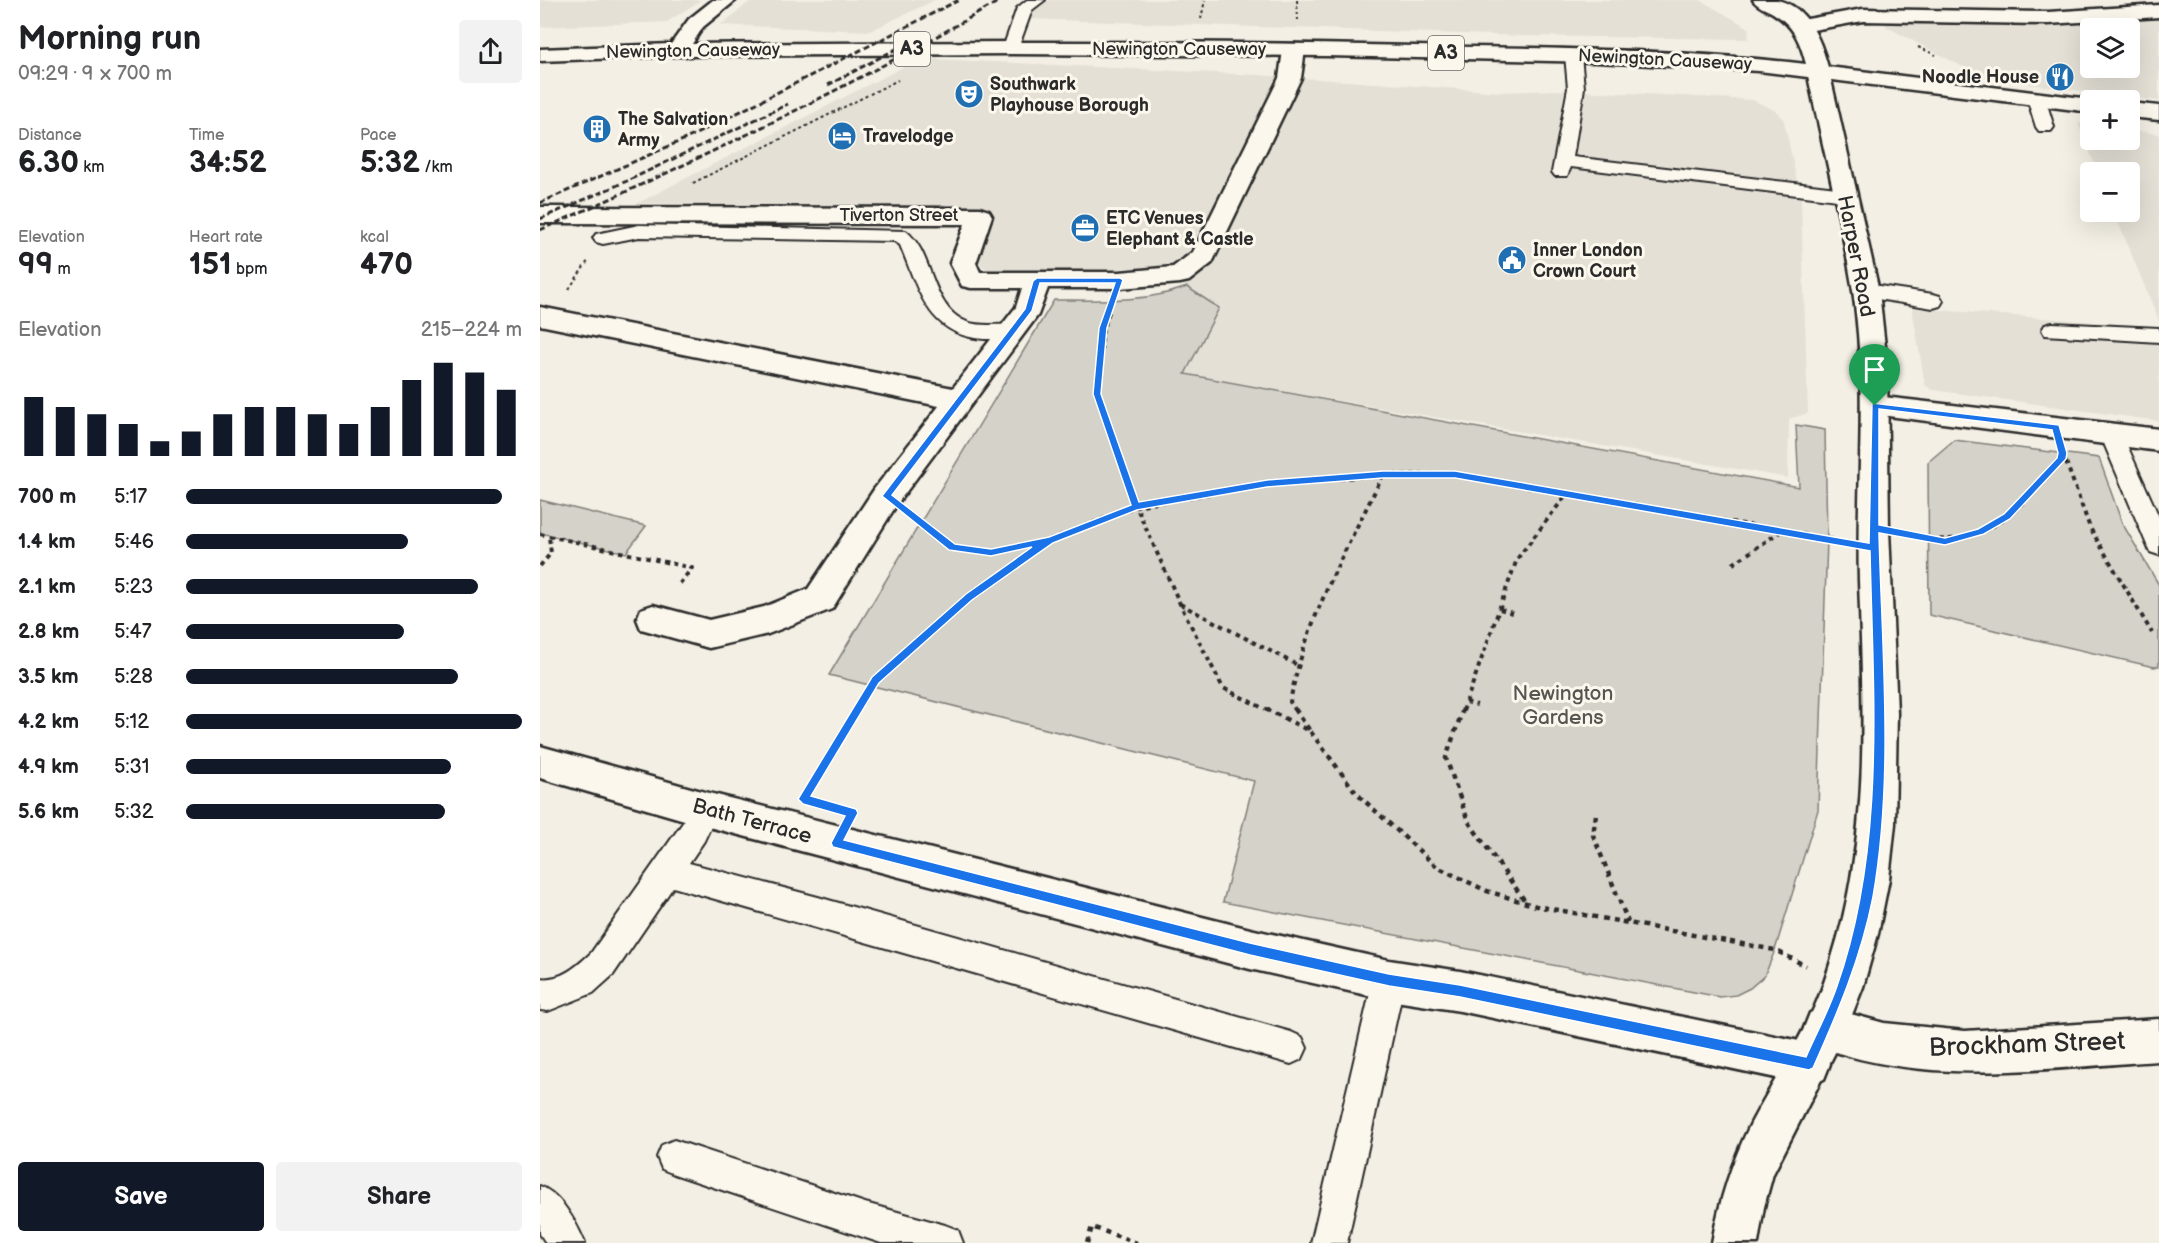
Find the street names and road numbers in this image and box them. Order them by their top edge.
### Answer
road number: A3 [894,32,930,66]
road number: A3 [1428,36,1464,70]
street label: Newington Causeway [606,39,781,63]
street label: Newington Causeway [1092,39,1267,60]
street label: Newington Causeway [1577,45,1753,75]
street label: Harper Road [1832,193,1880,319]
street label: Tiverton Street [840,205,959,226]
street label: Bath Terrace [690,793,814,849]
street label: Brockham Street [1928,1026,2126,1064]

